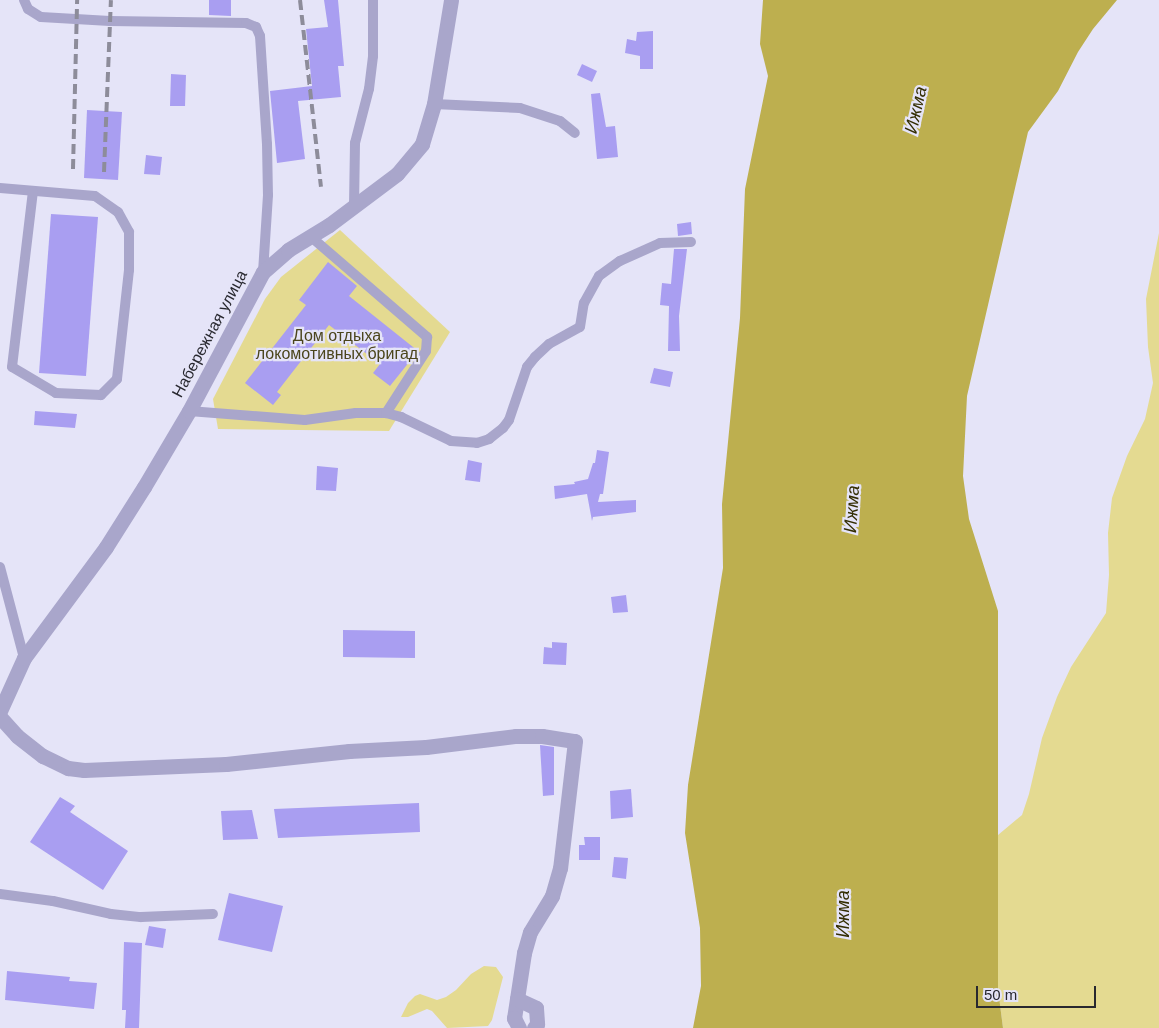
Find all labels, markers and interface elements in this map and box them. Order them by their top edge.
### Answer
water label: Ижма [900,84,932,136]
street label: Набережная улица [168,267,252,401]
park label: Дом отдыха локомотивных бригад [256,326,418,364]
water label: Ижма [840,484,864,534]
water label: Ижма [832,890,854,938]
scale bar [979,976,1099,1008]
text: 50 m [984,986,1017,1003]

